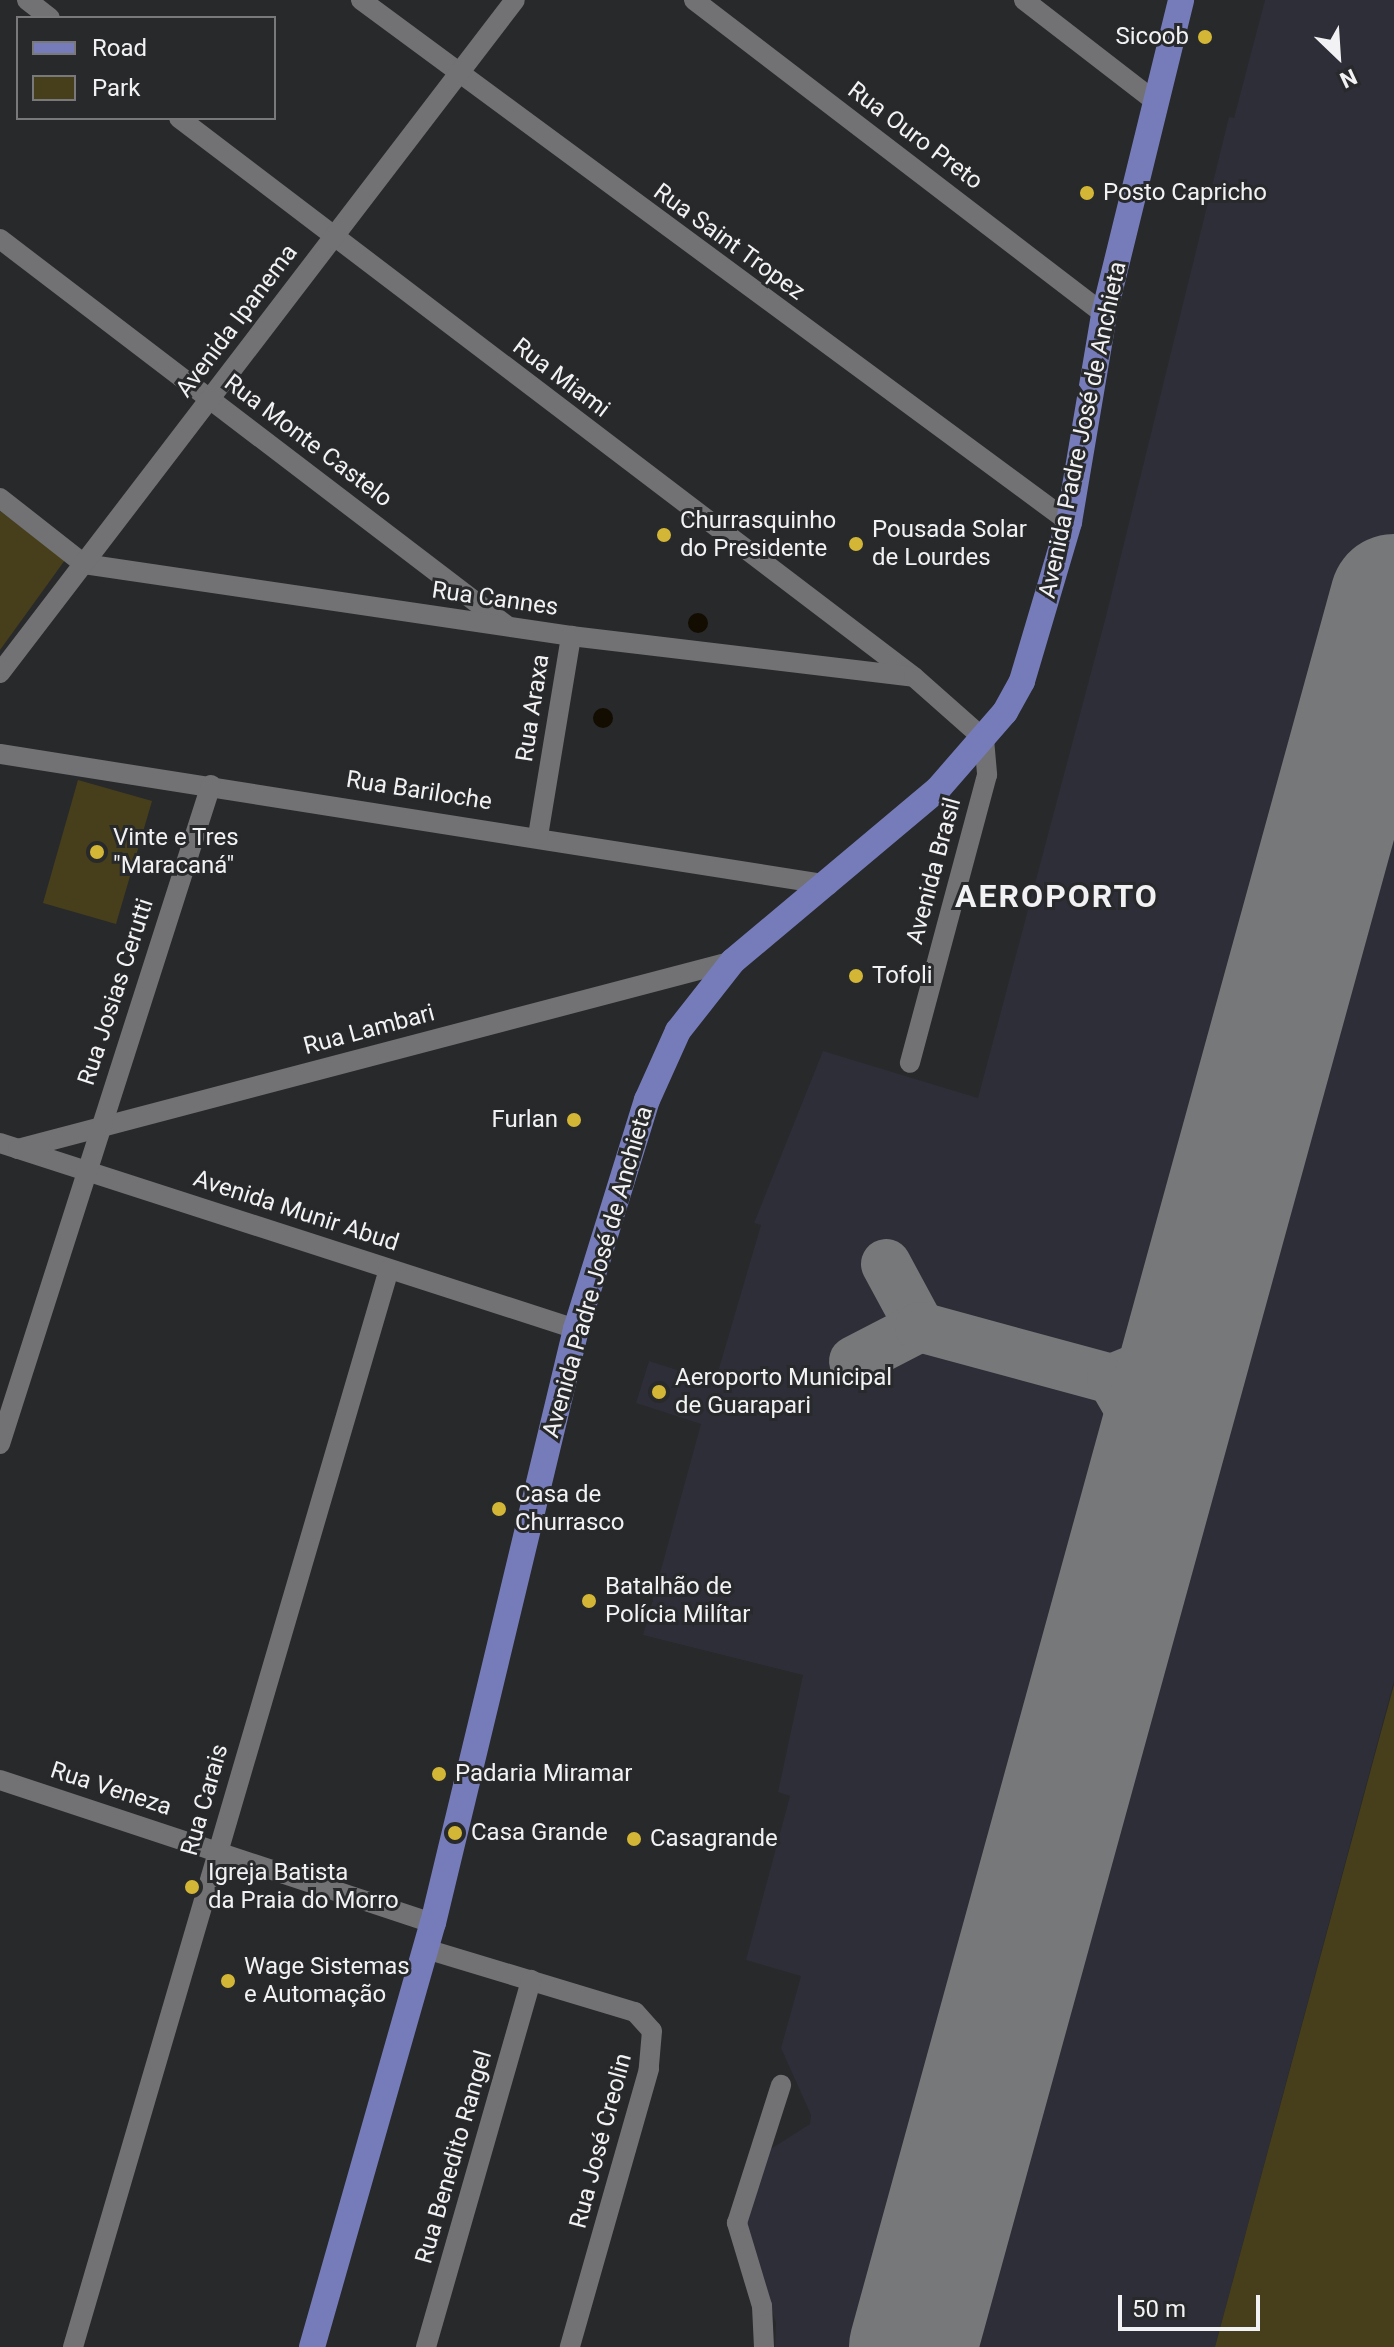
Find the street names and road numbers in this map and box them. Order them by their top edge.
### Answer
street label: Rua Ouro Preto [842,76,988,196]
street label: Rua Saint Tropez [648,177,810,307]
street label: Avenida Ipanema [170,239,304,403]
street label: Avenida Padre José de Anchieta [1033,259,1133,601]
street label: Rua Miami [507,332,615,424]
street label: Rua Monte Castelo [218,369,398,513]
street label: Rua Cannes [430,576,560,622]
street label: Rua Araxa [510,652,556,764]
street label: Rua Bariloche [344,765,494,817]
street label: Avenida Brasil [901,795,967,947]
street label: Rua Josias Cerutti [72,895,160,1089]
street label: Rua Lambari [300,999,438,1061]
street label: Avenida Padre José de Anchieta [537,1103,659,1441]
street label: Avenida Munir Abud [190,1164,402,1258]
street label: Rua Carais [175,1741,235,1859]
street label: Rua Veneza [47,1756,175,1822]
street label: Rua Benedito Rangel [410,2047,498,2267]
street label: Rua José Creolin [564,2050,638,2232]

